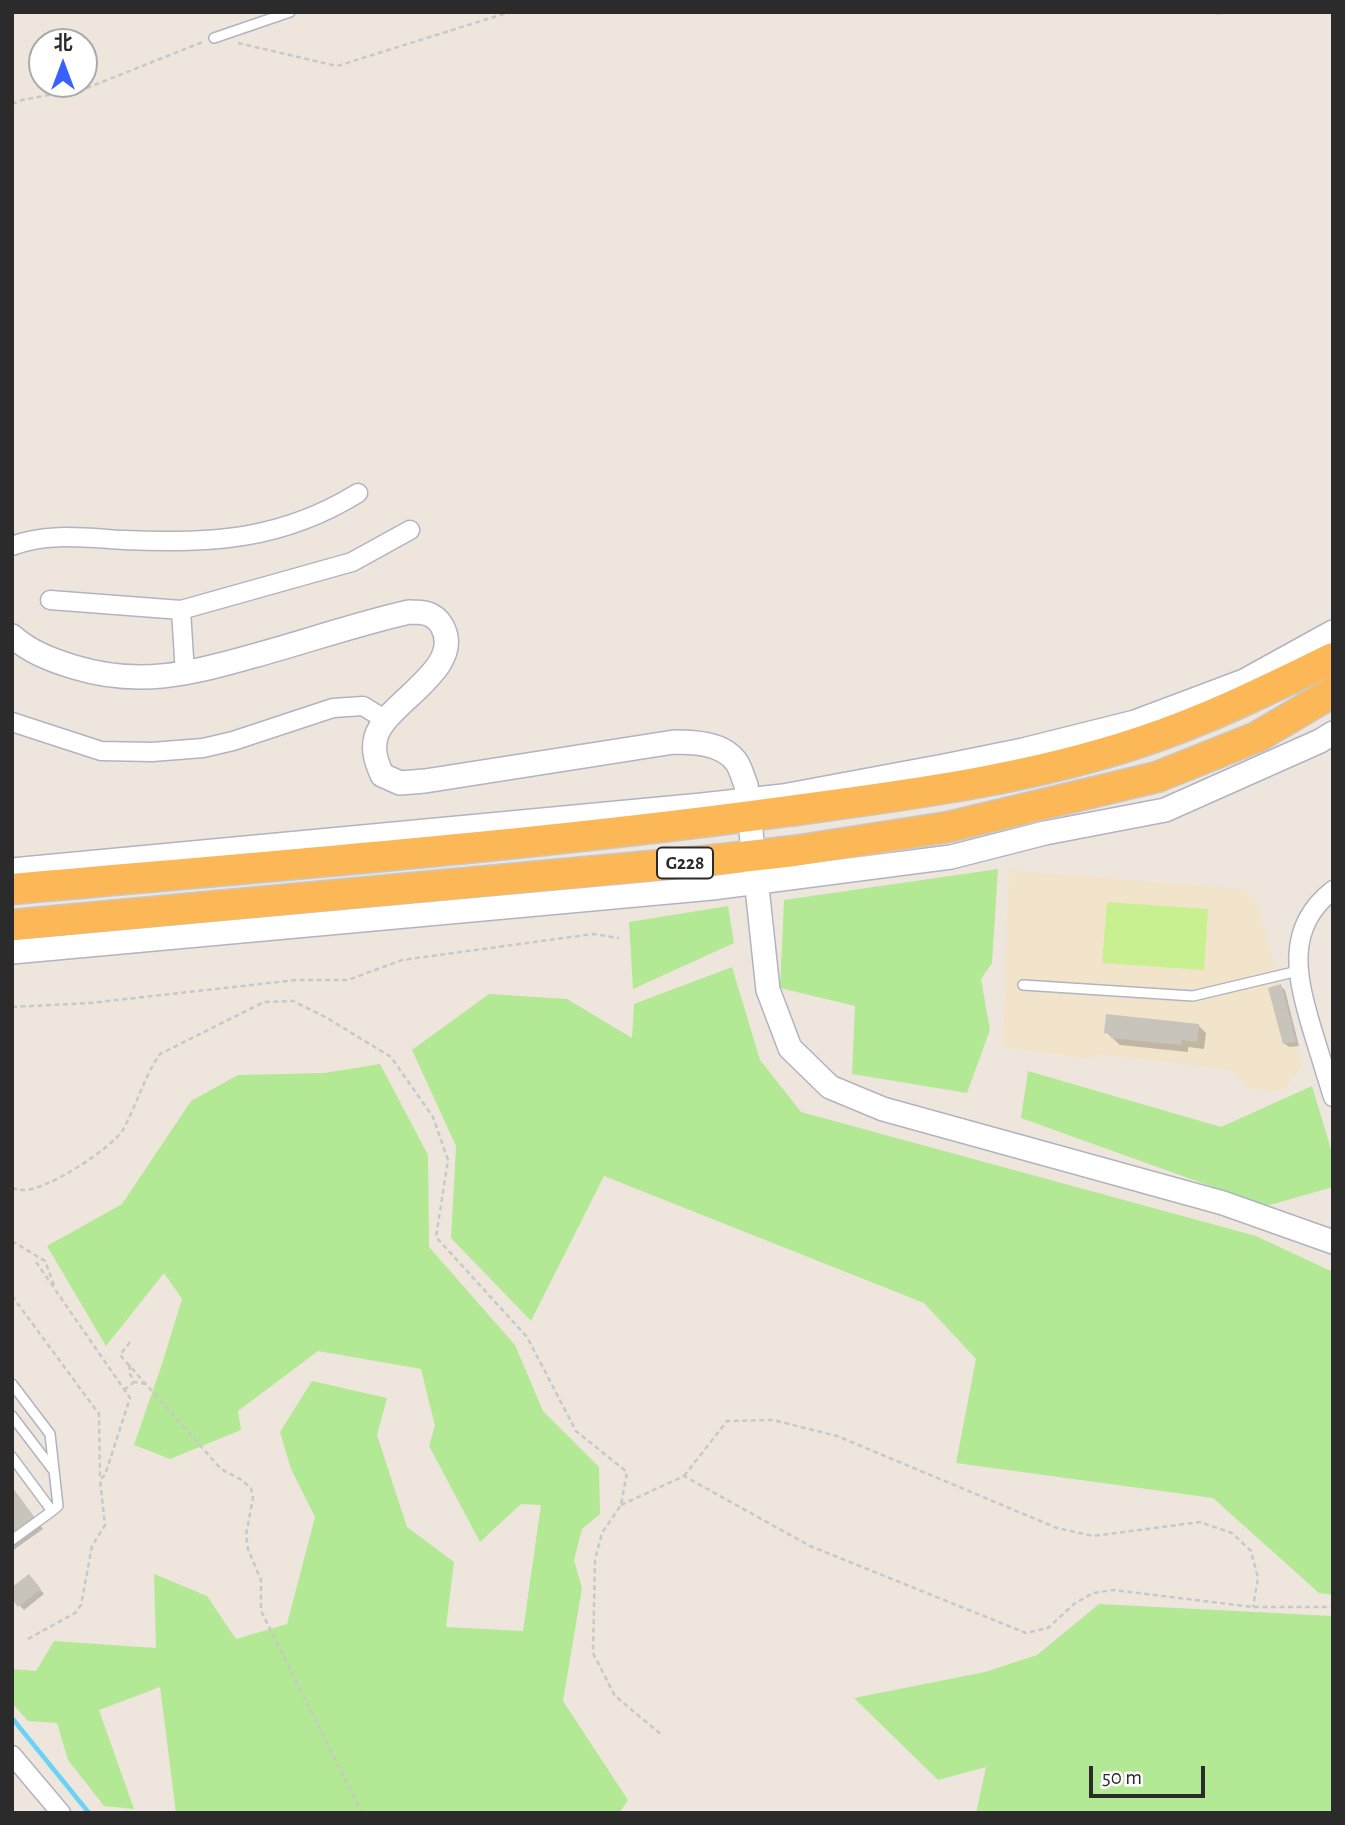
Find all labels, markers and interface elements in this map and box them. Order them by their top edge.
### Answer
north arrow [28,28,98,98]
text: 北 [53,34,73,53]
road number: G228 [657,848,713,878]
scale bar [1093,1752,1208,1796]
text: 50 m [1102,1767,1142,1788]

